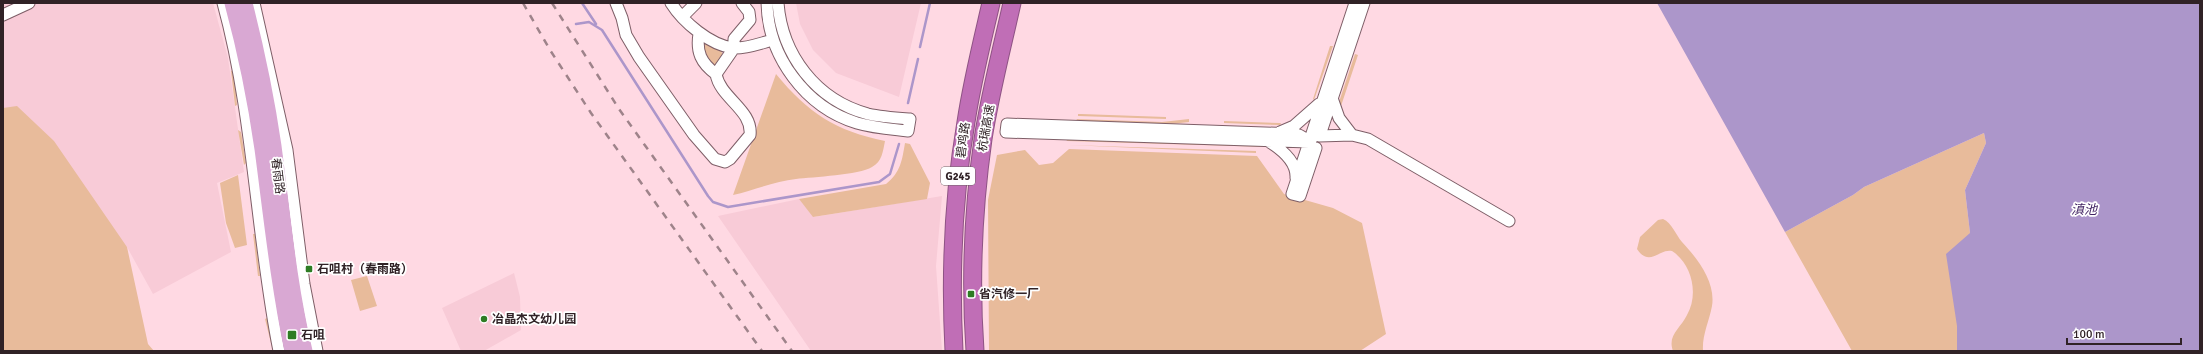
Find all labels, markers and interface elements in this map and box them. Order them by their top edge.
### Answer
street label: 杭瑞高速 [975,103,998,153]
street label: 碧鸡路 [954,121,973,159]
street label: 春雨路 [268,157,287,195]
road number: G245 [941,167,975,185]
water label: 滇池 [2071,202,2099,218]
place label: 石咀村（春雨路） [317,262,413,277]
marker: 石咀村（春雨路） [304,264,314,274]
place label: 省汽修一厂 [979,287,1039,302]
marker: 省汽修一厂 [966,289,976,299]
place label: 冶晶杰文幼儿园 [492,312,576,327]
marker: 冶晶杰文幼儿园 [479,314,489,324]
scale bar [2067,320,2181,346]
text: 100 m [2073,327,2105,342]
place label: 石咀 [301,328,325,343]
marker: 石咀 [286,329,298,341]

